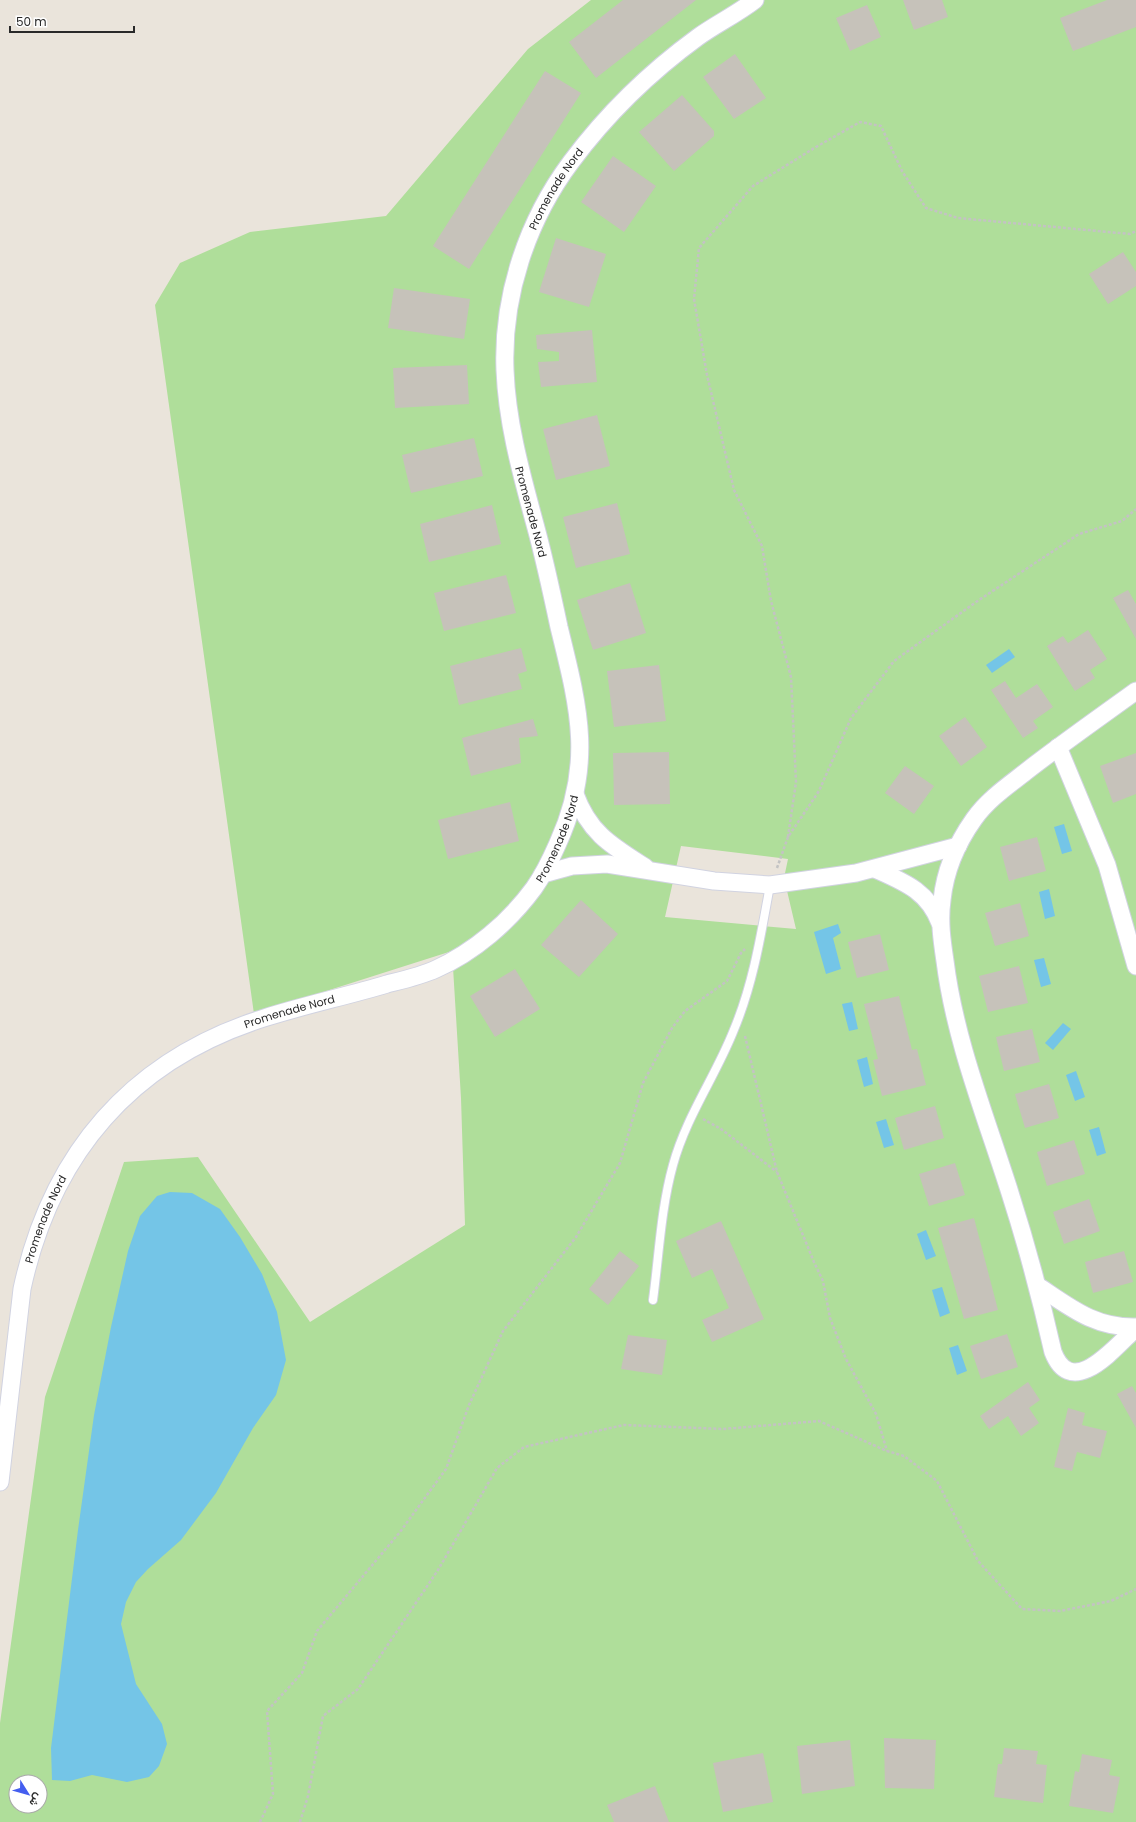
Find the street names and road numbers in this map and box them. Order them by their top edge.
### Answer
street label: Promenade Nord [525,144,587,232]
street label: Promenade Nord [511,465,551,559]
street label: Promenade Nord [532,793,582,886]
street label: Promenade Nord [242,991,336,1032]
street label: Promenade Nord [21,1172,70,1265]

